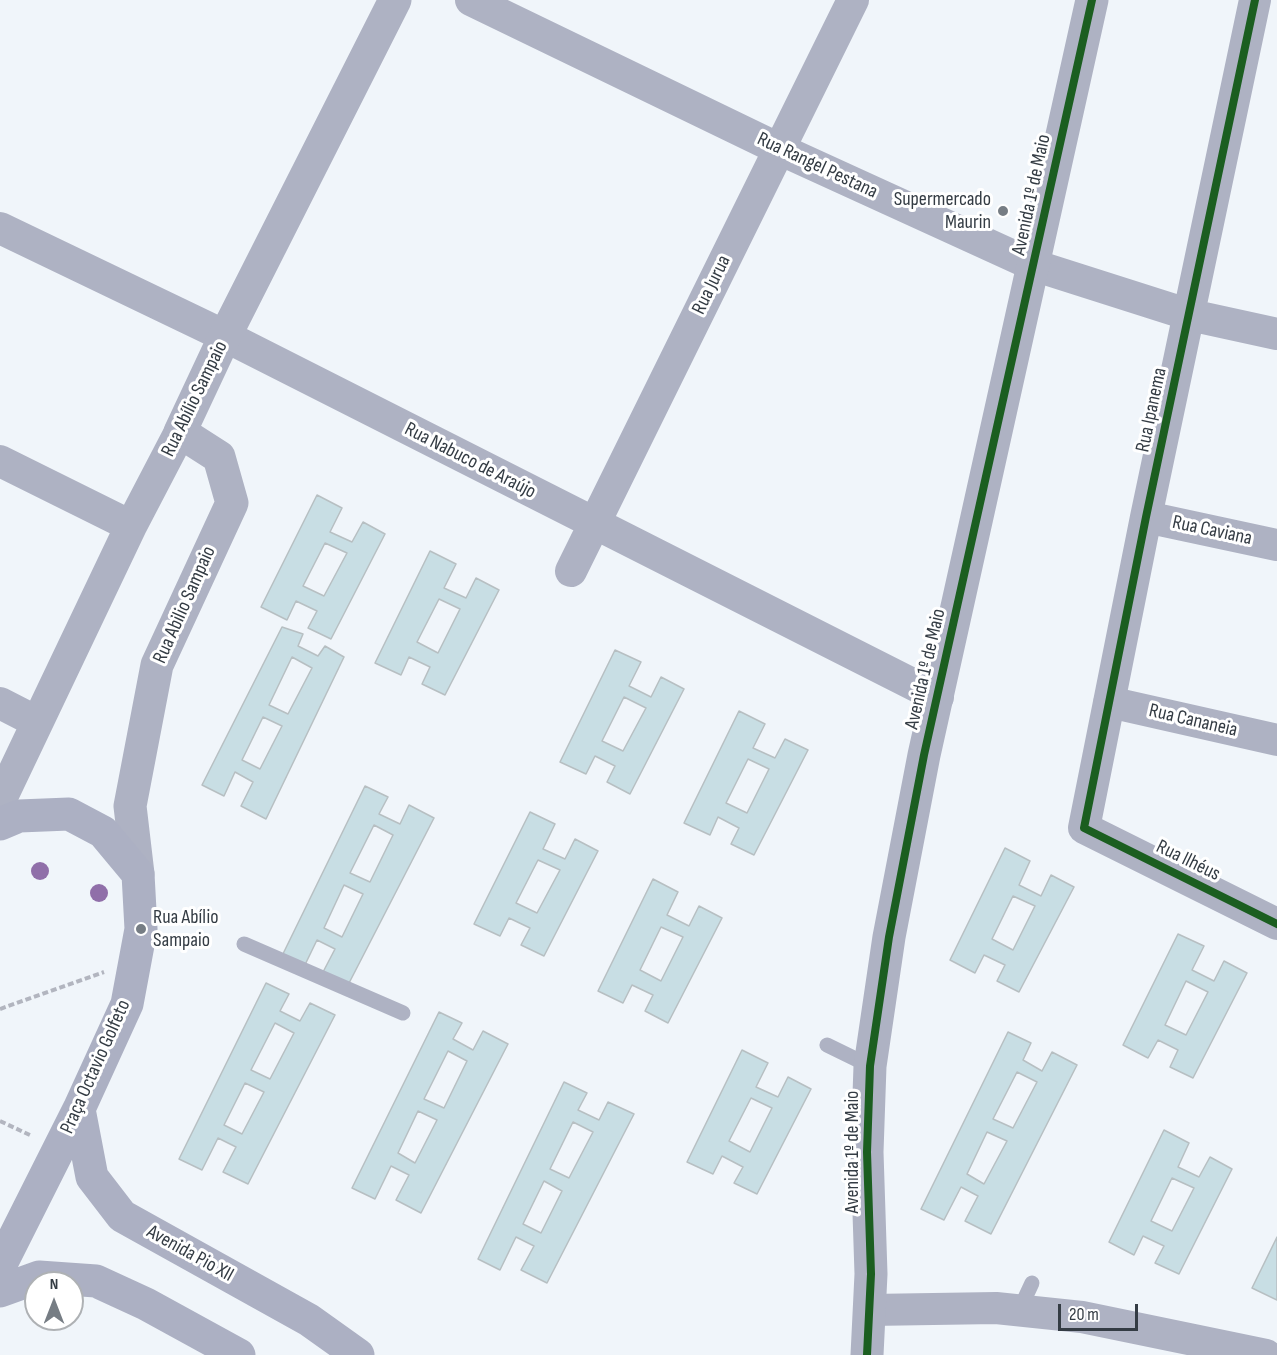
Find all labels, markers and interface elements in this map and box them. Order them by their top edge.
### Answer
street label: Rua Rangel Pestana [753,128,881,204]
street label: Avenida 1º de Maio [1007,132,1057,258]
place label: Supermercado Maurin [894,188,991,235]
marker: Supermercado Maurin [996,204,1010,218]
street label: Rua Jurua [687,252,737,318]
street label: Rua Abílio Sampaio [157,337,233,461]
street label: Rua Ipanema [1131,366,1173,454]
street label: Rua Nabuco de Araújo [400,418,540,504]
street label: Rua Caviana [1170,511,1254,551]
street label: Rua Abilio Sampaio [148,543,222,667]
street label: Avenida 1º de Maio [900,606,952,732]
street label: Rua Cananeia [1147,699,1239,743]
street label: Rua Ilhéus [1152,835,1224,887]
place label: Rua Abílio Sampaio [153,906,218,953]
marker: Rua Abílio Sampaio [134,922,148,936]
street label: Praça Octavio Golfeto [56,996,136,1138]
street label: Avenida 1º de Maio [841,1091,865,1213]
street label: Avenida Pio XII [142,1220,238,1288]
north arrow [24,1271,84,1331]
text: N [50,1275,58,1294]
scale bar [1061,1292,1140,1330]
text: 20 m [1069,1304,1099,1325]

